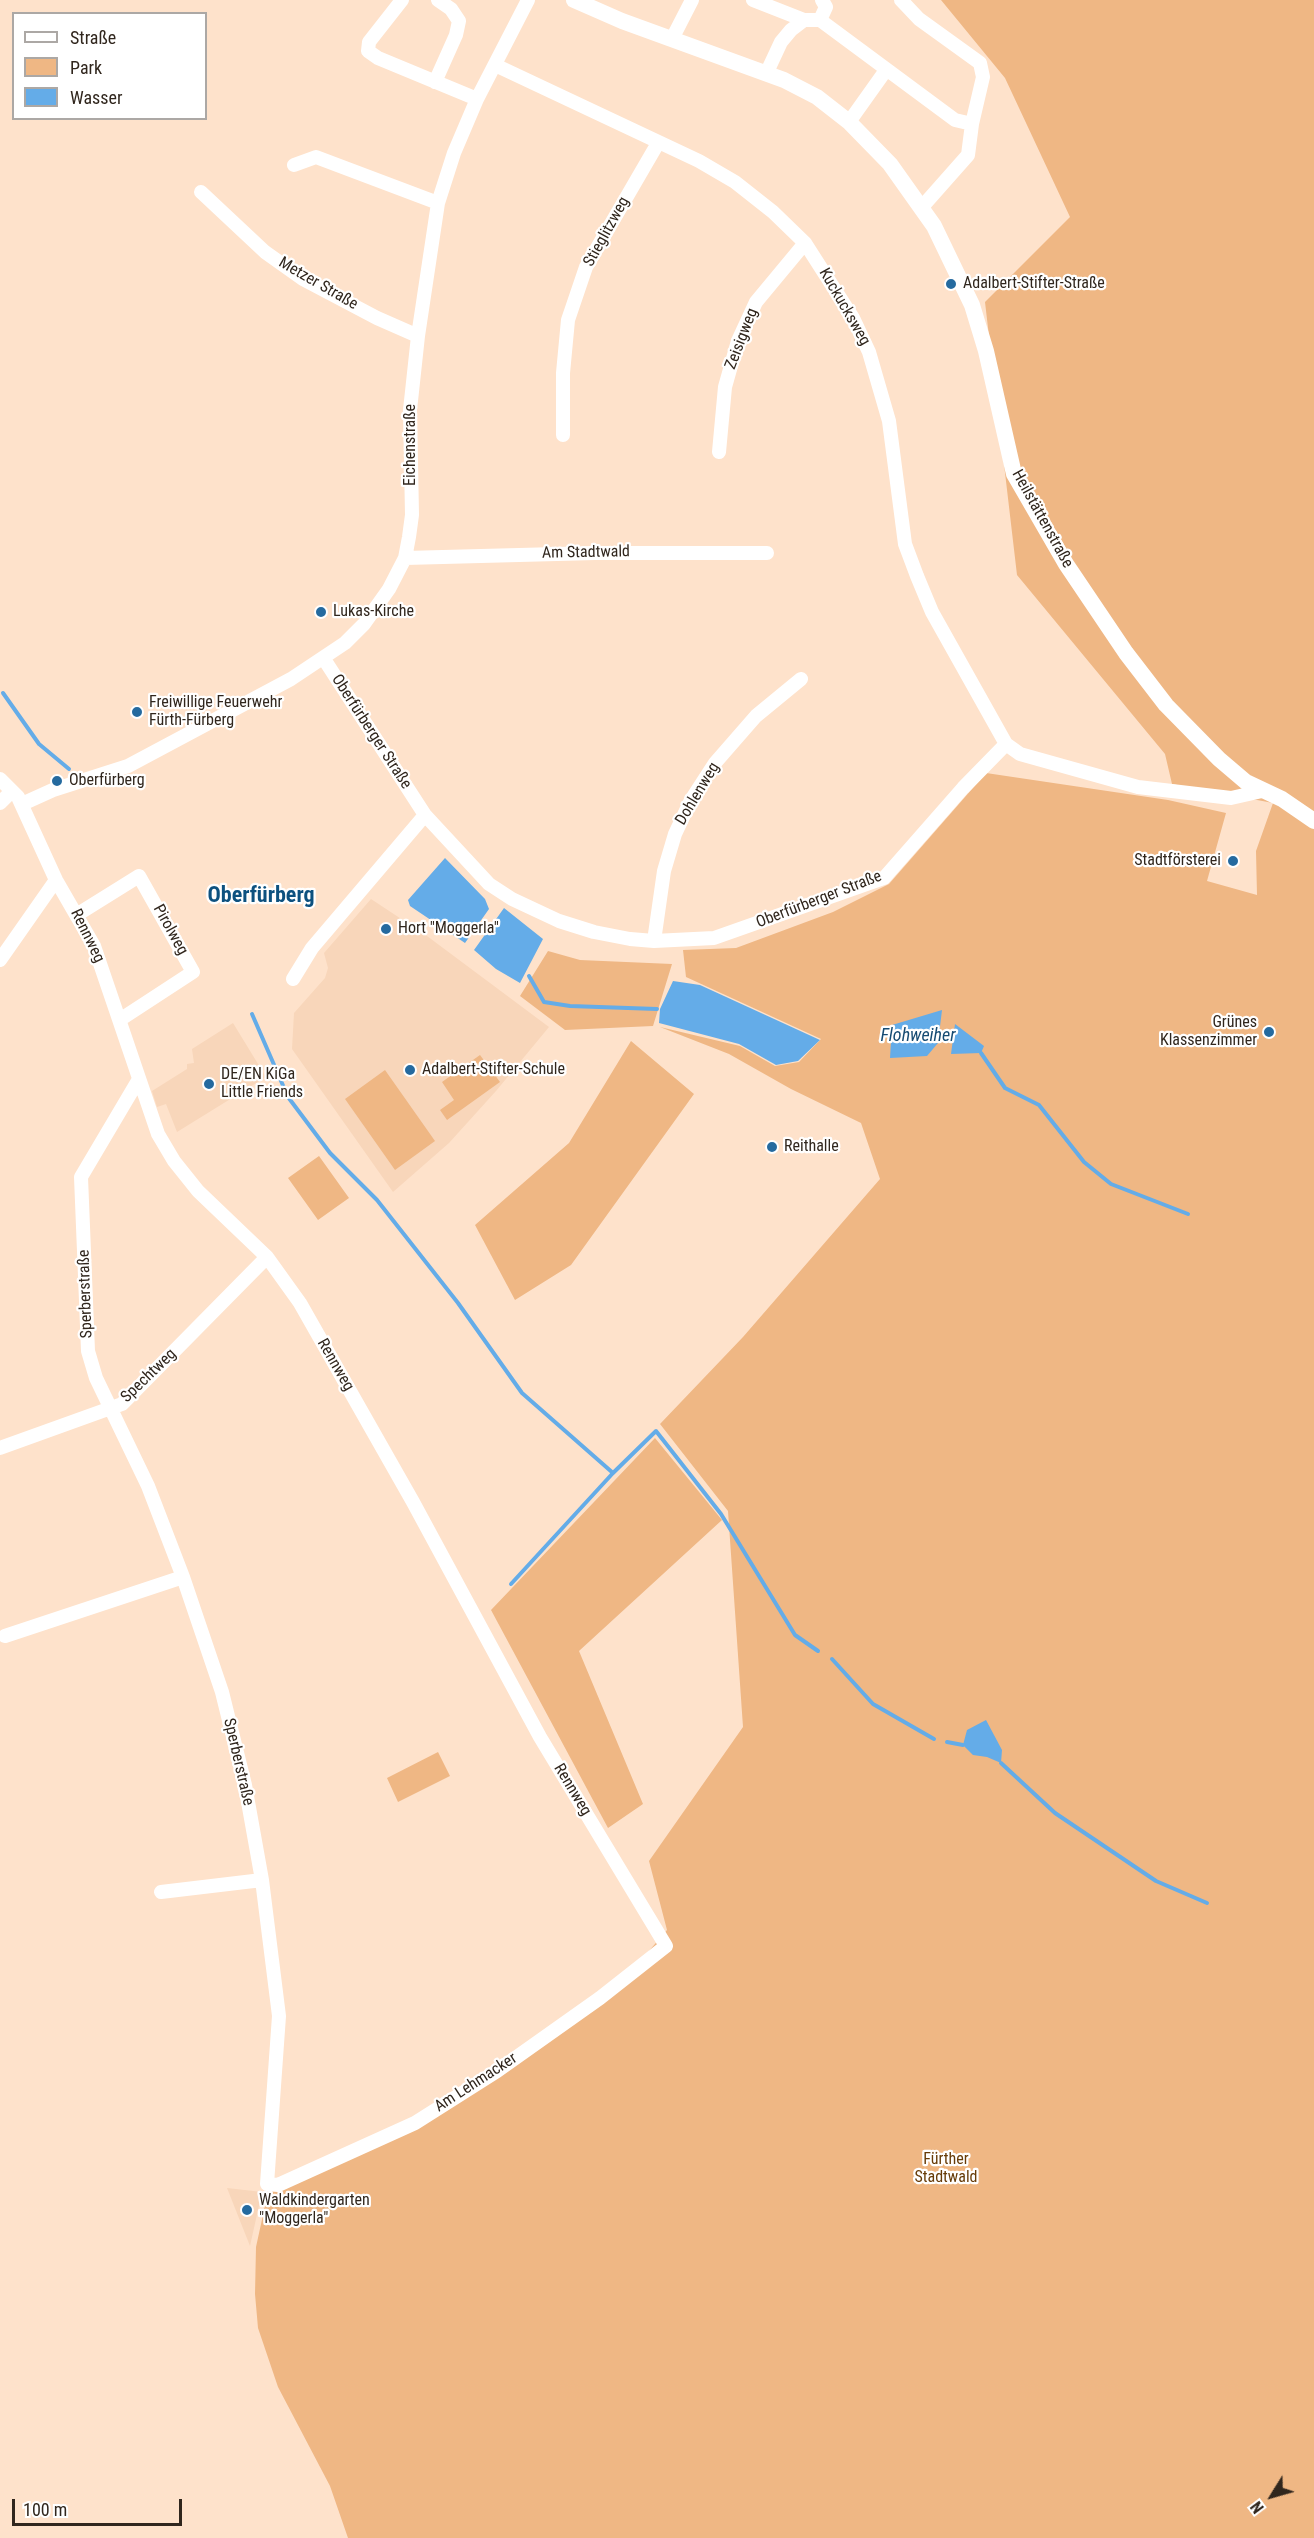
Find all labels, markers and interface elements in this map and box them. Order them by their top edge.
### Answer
legend [12,12,207,120]
text: Straße [70,27,116,48]
text: Park [70,57,102,78]
text: Wasser [70,87,122,108]
street label: Stieglitzweg [580,194,634,270]
street label: Metzer Straße [275,254,361,314]
street label: Kuckucksweg [814,265,874,349]
place label: Adalbert-Stifter-Straße [963,274,1105,294]
marker: Adalbert-Stifter-Straße [944,277,958,291]
street label: Zeisigweg [722,306,762,372]
street label: Eichenstraße [401,404,421,486]
street label: Heilstättenstraße [1007,467,1077,571]
street label: Am Stadtwald [542,543,630,563]
place label: Lukas-Kirche [333,602,414,622]
marker: Lukas-Kirche [314,605,328,619]
street label: Oberfürberger Straße [327,671,415,793]
place label: Freiwillige Feuerwehr Fürth-Fürberg [149,693,282,731]
marker: Freiwillige Feuerwehr Fürth-Fürberg [130,705,144,719]
street label: Dohlenweg [672,759,724,829]
place label: Oberfürberg [69,771,145,791]
marker: Oberfürberg [50,774,64,788]
place label: Stadtförsterei [1134,851,1221,871]
marker: Stadtförsterei [1226,854,1240,868]
street label: Oberfürberger Straße [754,867,884,933]
district label: Oberfürberg [207,883,315,909]
street label: Pirolweg [148,901,192,959]
street label: Rennweg [66,906,108,966]
place label: Hort "Moggerla" [398,919,499,939]
marker: Hort "Moggerla" [379,922,393,936]
place label: Grünes Klassenzimmer [1160,1013,1257,1051]
water label: Flohweiher [880,1025,956,1047]
marker: Grünes Klassenzimmer [1262,1025,1276,1039]
place label: Adalbert-Stifter-Schule [422,1060,565,1080]
marker: Adalbert-Stifter-Schule [403,1063,417,1077]
place label: DE/EN KiGa Little Friends [221,1065,303,1103]
marker: DE/EN KiGa Little Friends [202,1077,216,1091]
place label: Reithalle [784,1137,839,1157]
marker: Reithalle [765,1140,779,1154]
street label: Sperberstraße [75,1249,97,1339]
street label: Rennweg [312,1335,358,1395]
street label: Spechtweg [117,1345,181,1407]
street label: Sperberstraße [219,1717,257,1807]
street label: Rennweg [549,1761,595,1819]
street label: Am Lehmacker [431,2049,521,2117]
park label: Fürther Stadtwald [914,2150,978,2188]
place label: Waldkindergarten "Moggerla" [259,2191,370,2229]
marker: Waldkindergarten "Moggerla" [240,2203,254,2217]
north arrow [1242,2466,1302,2526]
scale bar [15,2487,184,2525]
text: N [1247,2498,1268,2517]
text: 100 m [23,2499,67,2520]

